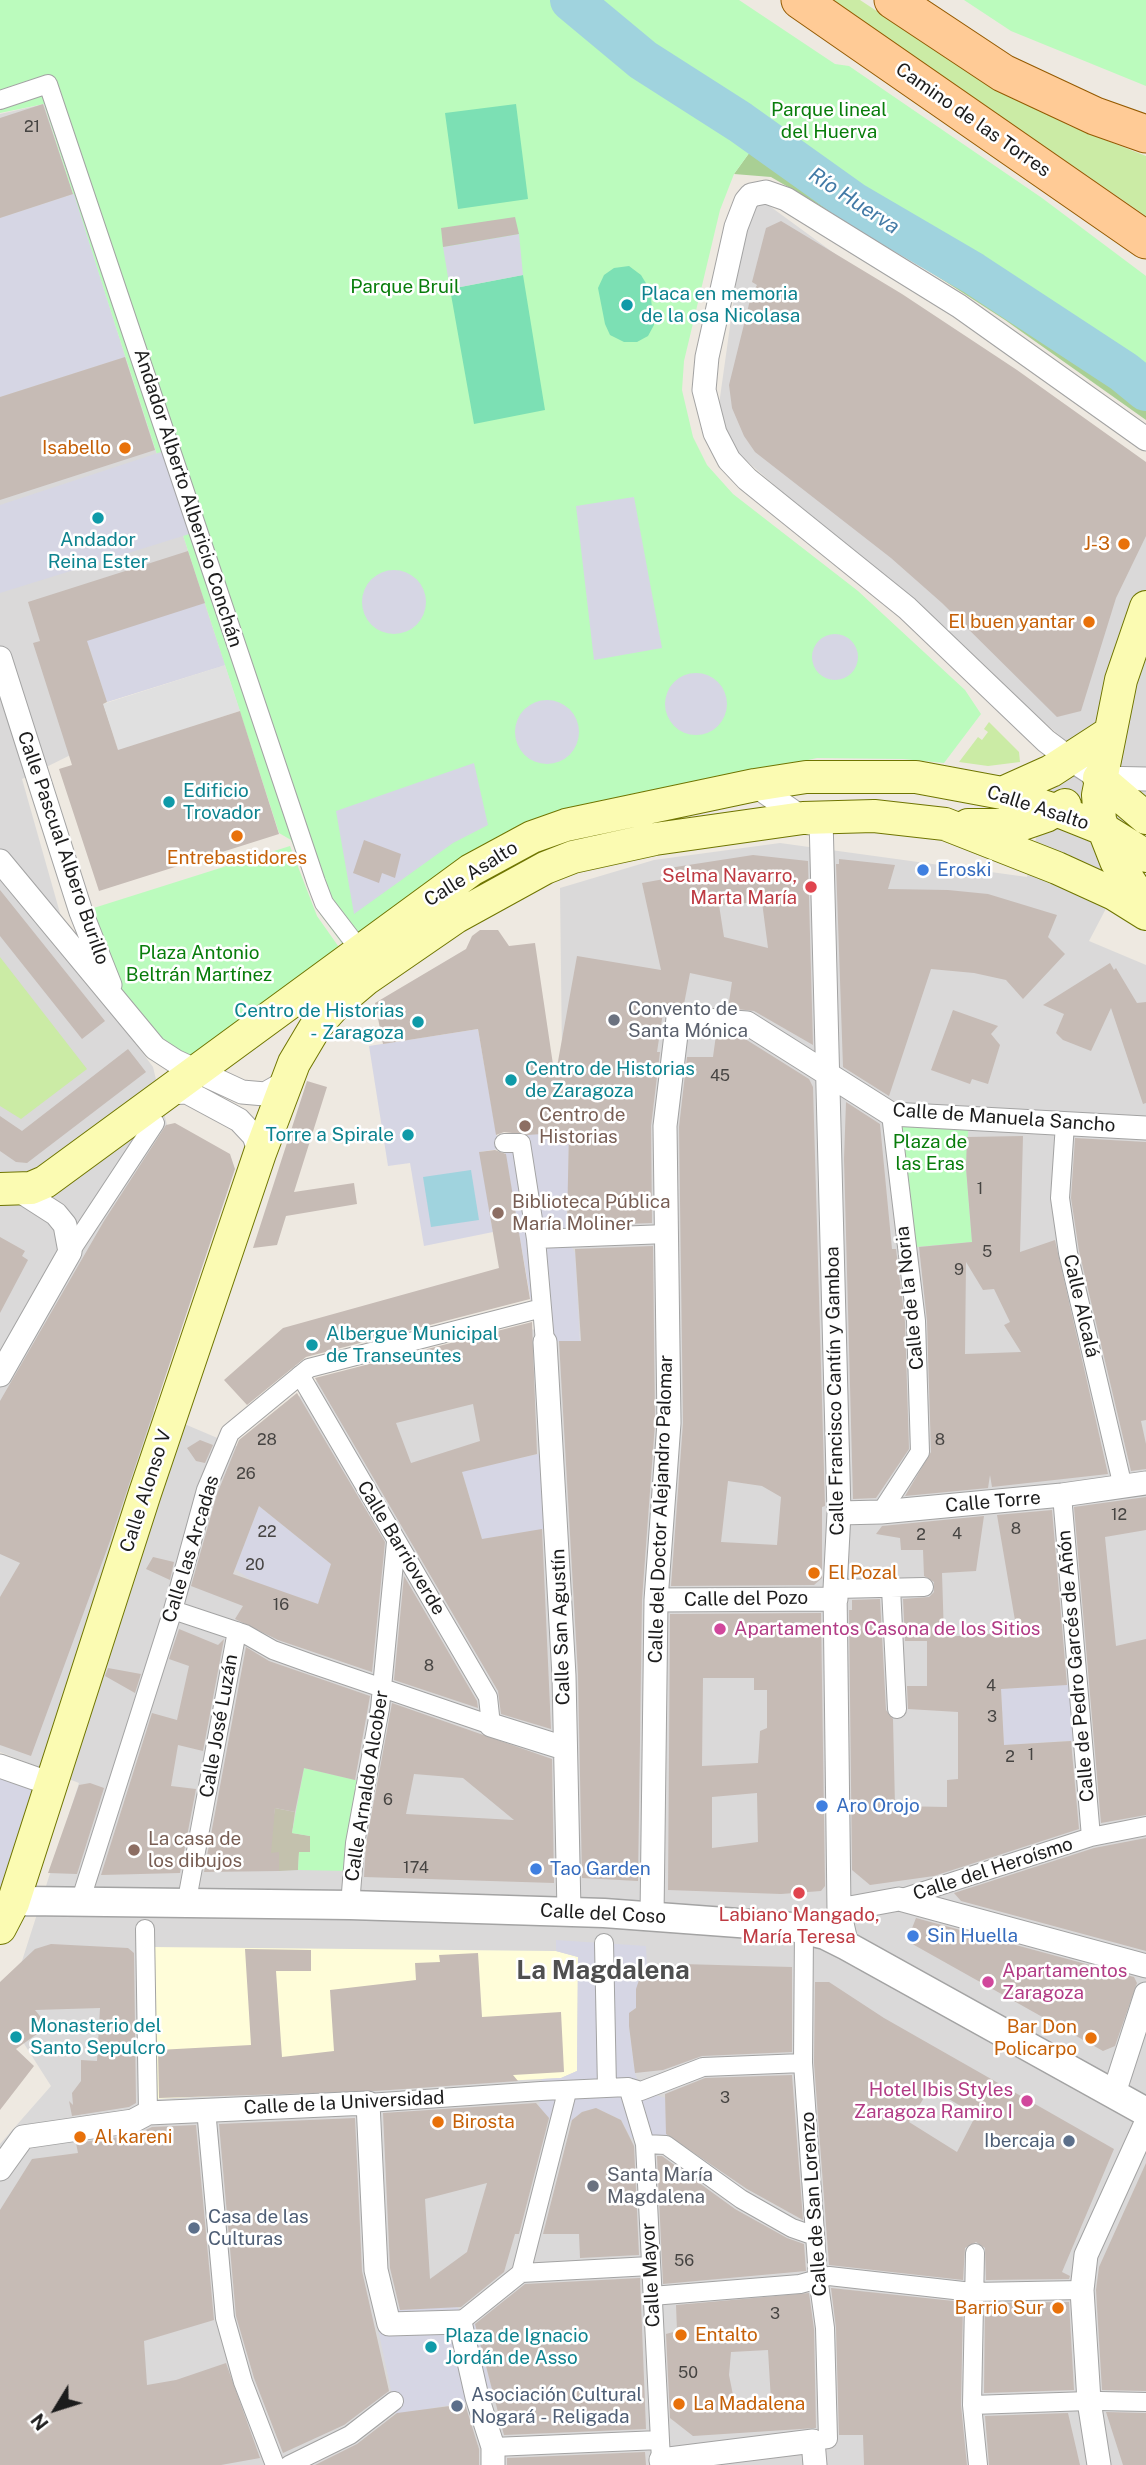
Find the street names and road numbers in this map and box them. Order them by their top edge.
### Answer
street label: Camino de las Torres [891,58,1055,182]
street label: Andador Alberto Albericio Conchán [129,346,247,650]
street label: Calle Pascual Albero Burillo [12,728,114,968]
street label: Calle Asalto [984,781,1092,835]
street label: Calle Asalto [420,836,522,912]
street label: Calle de Manuela Sancho [892,1099,1116,1137]
street label: Calle de la Noria [891,1225,929,1371]
street label: Calle Francisco Cantín y Gamboa [821,1246,849,1536]
street label: Calle Alcalá [1058,1252,1104,1360]
street label: Calle del Doctor Alejandro Palomar [644,1354,678,1664]
street label: Calle Alonso V [115,1427,177,1555]
street label: Calle las Arcadas [158,1473,224,1625]
street label: Calle Barrioverde [352,1477,450,1619]
street label: Calle Torre [944,1486,1042,1518]
street label: Calle de Pedro Garcés de Añón [1053,1529,1099,1803]
street label: Calle San Agustín [547,1548,575,1706]
street label: Calle del Pozo [684,1587,808,1611]
street label: Calle José Luzán [195,1652,243,1800]
street label: Calle Arnaldo Alcober [341,1689,393,1883]
street label: Calle del Heroísmo [910,1832,1076,1906]
street label: Calle del Coso [539,1899,667,1929]
street label: Calle de la Universidad [243,2086,445,2120]
street label: Calle de San Lorenzo [796,2111,832,2297]
street label: Calle Mayor [637,2222,665,2328]

